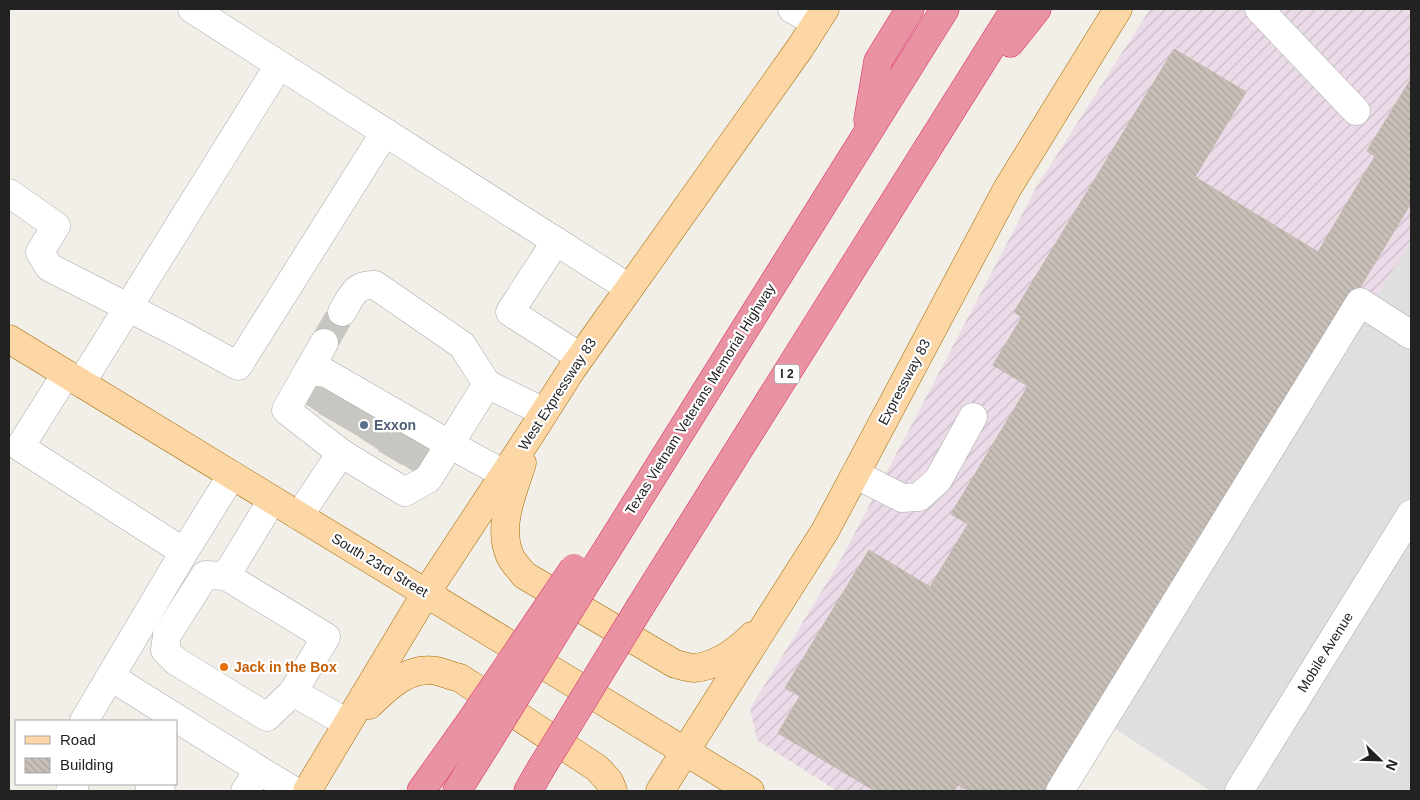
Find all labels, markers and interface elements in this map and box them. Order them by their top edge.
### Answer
street label: Texas Vietnam Veterans Memorial Highway [622,280,778,518]
street label: West Expressway 83 [515,335,599,453]
street label: Expressway 83 [875,336,933,428]
road number: I 2 [774,364,800,384]
place label: Exxon [374,417,416,433]
marker: Exxon [358,419,370,431]
street label: South 23rd Street [329,530,431,600]
street label: Mobile Avenue [1294,609,1356,695]
place label: Jack in the Box [234,659,337,675]
marker: Jack in the Box [218,661,230,673]
legend [15,720,178,785]
text: Road [60,731,96,748]
north arrow [1355,735,1405,785]
text: Building [60,756,113,773]
text: N [1383,757,1401,773]

